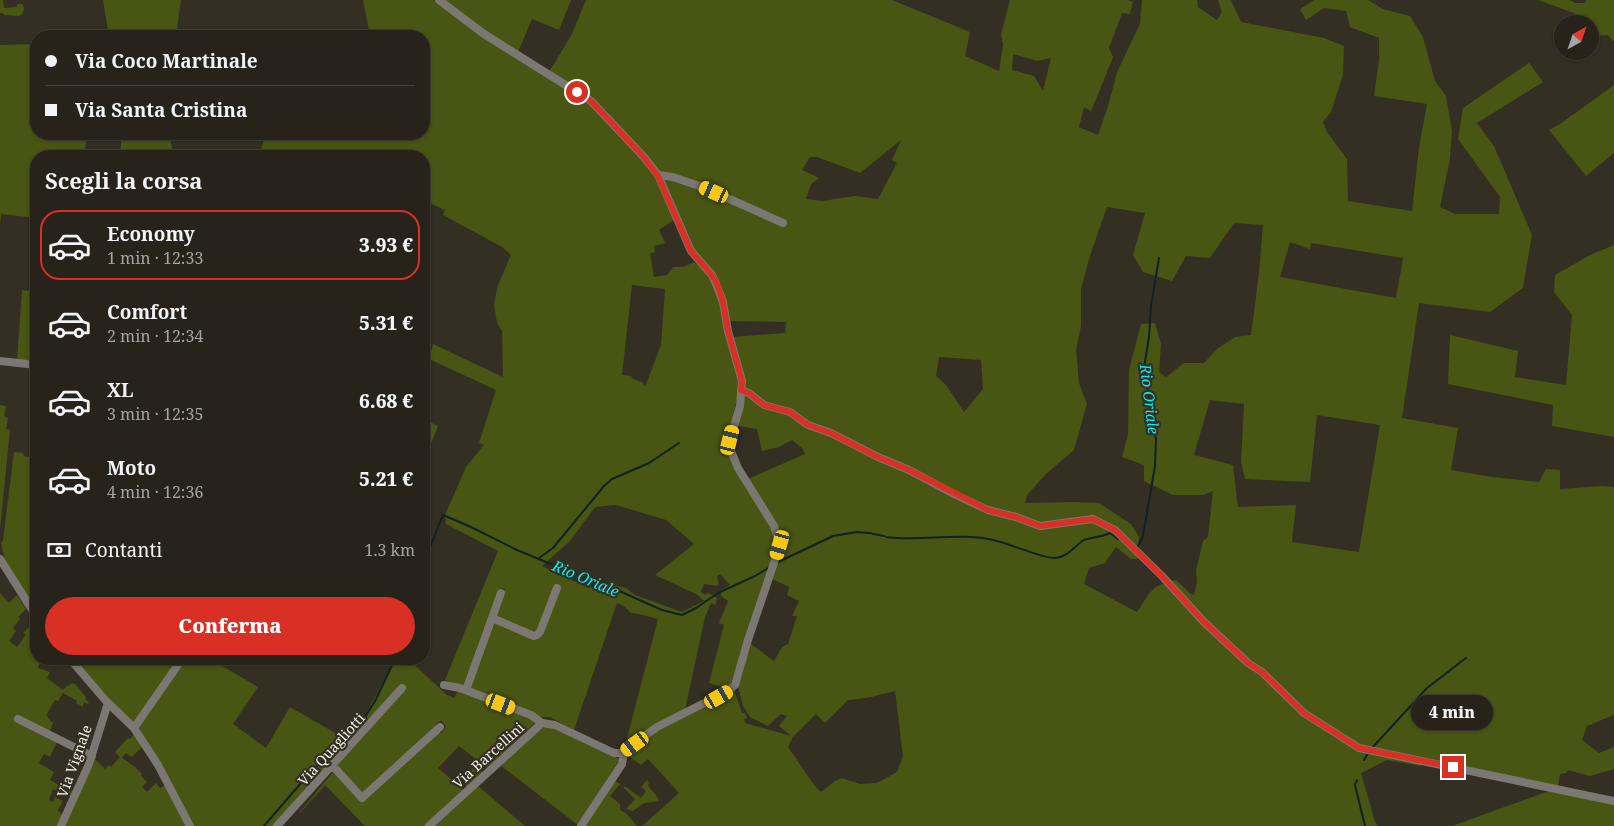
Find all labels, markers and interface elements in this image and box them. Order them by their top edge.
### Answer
north arrow [1554,15,1599,60]
map controls [1554,15,1599,60]
text: Via Coco Martinale [75,48,258,74]
route start [566,81,588,103]
text: Via Santa Cristina [75,97,247,123]
text: Scegli la corsa [45,165,203,195]
car [697,179,730,205]
text: Economy [107,221,195,247]
icon: car [47,223,92,268]
text: 3.93 € [359,232,413,258]
text: 1 min · 12:33 [107,247,203,269]
text: Comfort [107,299,187,325]
icon: car [47,301,92,346]
text: 5.31 € [359,310,413,336]
text: 2 min · 12:34 [107,325,203,347]
water label: Rio Oriale [1136,362,1164,436]
text: XL [107,377,133,403]
icon: car [47,379,92,424]
text: 6.68 € [359,388,413,414]
text: 3 min · 12:35 [107,403,203,425]
car [719,424,740,456]
text: Moto [107,455,156,481]
icon: car [47,457,92,502]
text: 5.21 € [359,466,413,492]
text: 4 min · 12:36 [107,481,203,503]
car [768,529,791,561]
icon: cash [45,536,73,564]
text: Contanti [85,537,162,563]
text: 1.3 km [364,539,415,561]
water label: Rio Oriale [549,555,623,601]
button: Conferma [45,597,415,655]
car [702,683,735,711]
car [484,692,517,716]
callout: 4 min [1412,694,1494,730]
text: 4 min [1429,701,1475,723]
street label: Via Quagliotti [293,708,369,789]
street label: Via Barcellini [448,717,528,792]
street label: Via Vignale [52,722,96,800]
car [618,729,651,759]
route end [1442,756,1464,778]

